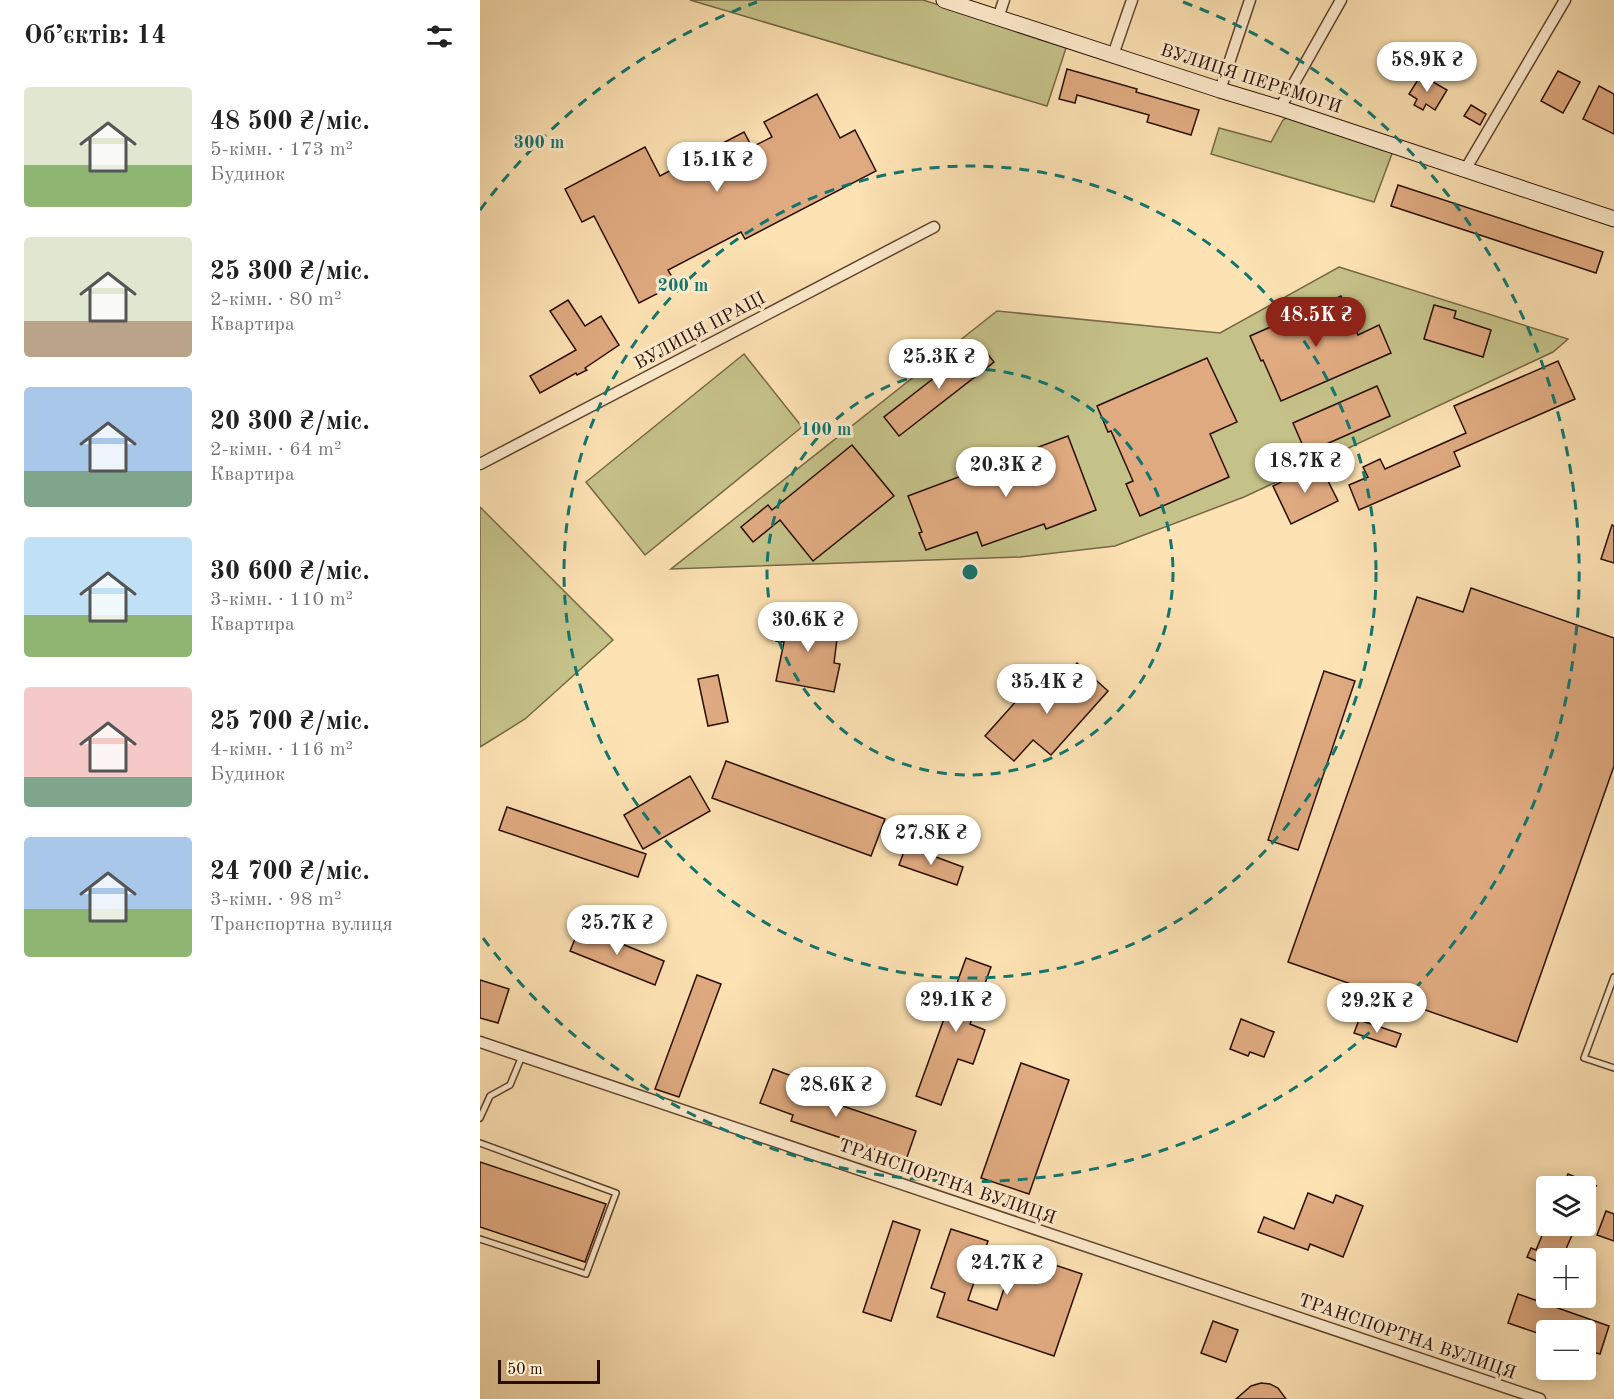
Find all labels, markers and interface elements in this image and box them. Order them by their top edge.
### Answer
icon: filters [423,20,456,53]
text: Об’єктів: 14 [24,23,166,49]
street label: ВУЛИЦЯ ПЕРЕМОГИ [1158,41,1344,117]
pin: 58.9K ₴ [1372,42,1482,93]
text: 58.9K ₴ [1391,51,1463,71]
text: 48 500 ₴/міс. [210,109,370,135]
icon: home [72,111,144,183]
text: 300 m [514,134,564,152]
text: 5-кімн. · 173 m² [210,140,353,160]
pin: 15.1K ₴ [662,142,772,193]
text: 15.1K ₴ [681,151,753,171]
text: Будинок [210,165,285,185]
text: 25 300 ₴/міс. [210,259,370,285]
icon: home [72,261,144,333]
text: 200 m [658,277,708,295]
street label: ВУЛИЦЯ ПРАЦІ [632,289,768,373]
text: 2-кімн. · 80 m² [210,290,342,310]
pin: 48.5K ₴ [1261,297,1371,348]
text: 48.5K ₴ [1280,306,1352,326]
text: Квартира [210,315,295,335]
pin: 25.3K ₴ [884,339,994,390]
text: 25.3K ₴ [903,348,975,368]
text: 20 300 ₴/міс. [210,409,370,435]
icon: home [72,411,144,483]
text: 100 m [801,421,851,439]
text: 2-кімн. · 64 m² [210,440,342,460]
pin: 18.7K ₴ [1250,443,1360,494]
pin: 20.3K ₴ [951,447,1061,498]
text: 18.7K ₴ [1269,452,1341,472]
text: 20.3K ₴ [970,456,1042,476]
text: Квартира [210,465,295,485]
text: 30 600 ₴/міс. [210,559,370,585]
icon: home [72,561,144,633]
centre of rings [960,562,980,582]
text: 3-кімн. · 110 m² [210,590,353,610]
pin: 30.6K ₴ [753,602,863,653]
text: 30.6K ₴ [772,611,844,631]
text: Квартира [210,615,295,635]
pin: 35.4K ₴ [992,664,1102,715]
text: 35.4K ₴ [1011,673,1083,693]
text: 25 700 ₴/міс. [210,709,370,735]
icon: home [72,711,144,783]
text: 4-кімн. · 116 m² [210,740,353,760]
text: Будинок [210,765,285,785]
pin: 27.8K ₴ [876,815,986,866]
text: 27.8K ₴ [895,824,967,844]
text: 24 700 ₴/міс. [210,859,370,885]
icon: home [72,861,144,933]
text: 3-кімн. · 98 m² [210,890,342,910]
pin: 25.7K ₴ [562,905,672,956]
text: 25.7K ₴ [581,914,653,934]
text: Транспортна вулиця [210,915,393,935]
pin: 29.1K ₴ [901,982,1011,1033]
pin: 29.2K ₴ [1322,983,1432,1034]
text: 29.1K ₴ [920,991,992,1011]
text: 29.2K ₴ [1341,992,1413,1012]
pin: 28.6K ₴ [781,1067,891,1118]
text: 28.6K ₴ [800,1076,872,1096]
street label: ТРАНСПОРТНА ВУЛИЦЯ [836,1136,1058,1228]
map controls [1536,1176,1596,1380]
button: layers [1536,1176,1596,1236]
pin: 24.7K ₴ [952,1245,1062,1296]
button: + [1536,1248,1596,1308]
text: 24.7K ₴ [971,1254,1043,1274]
street label: ТРАНСПОРТНА ВУЛИЦЯ [1296,1291,1518,1383]
button: − [1536,1320,1596,1380]
scale bar [498,1357,600,1384]
text: 50 m [507,1362,543,1378]

